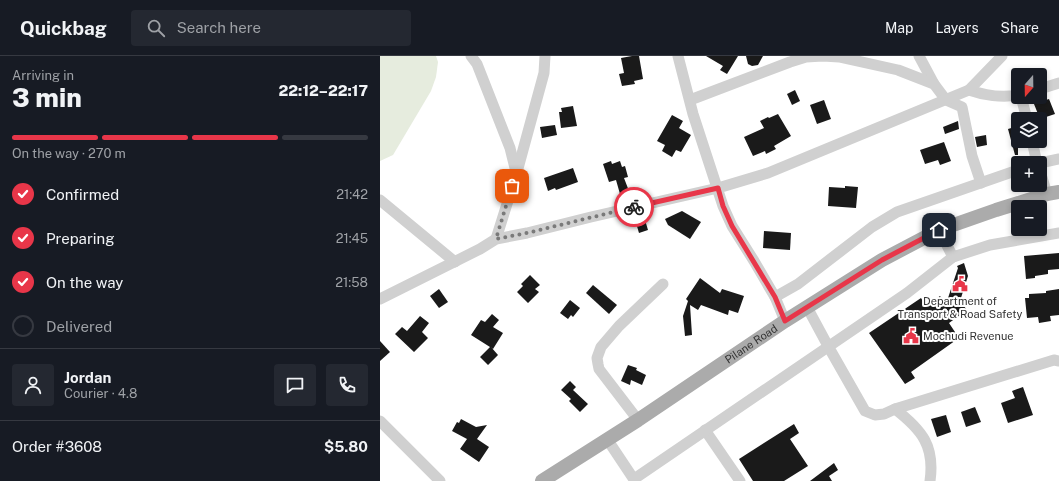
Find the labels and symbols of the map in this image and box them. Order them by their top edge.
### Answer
north arrow [1011,68,1047,104]
pin [495,169,529,203]
courier [614,187,654,227]
pin [922,213,956,247]
public building icon: Department of Transport & Road Safety [951,275,969,293]
place label: Department of Transport & Road Safety [898,295,1023,320]
street label: Pilane Road [723,322,779,366]
public building icon: Mochudi Revenue [902,327,920,345]
place label: Mochudi Revenue [923,330,1014,342]

